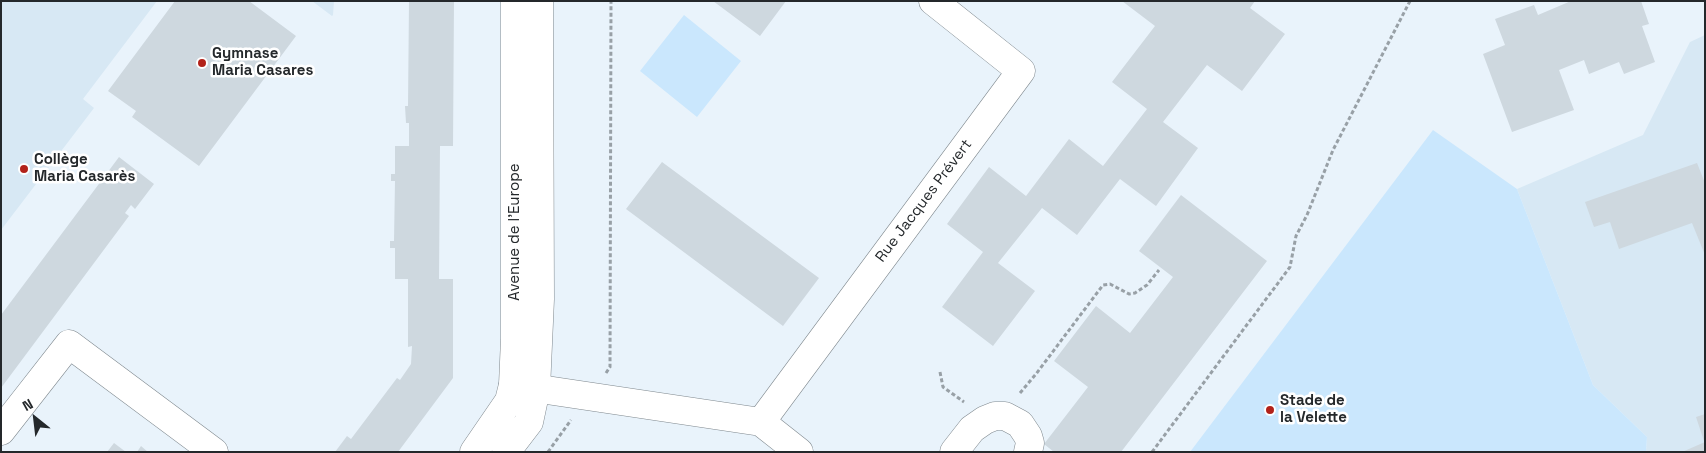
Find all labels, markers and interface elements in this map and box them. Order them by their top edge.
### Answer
place label: Gymnase Maria Casares [212,45,313,80]
marker: Gymnase Maria Casares [196,57,208,69]
street label: Rue Jacques Prévert [872,136,976,266]
place label: Collège Maria Casarès [34,151,135,186]
marker: Collège Maria Casarès [18,163,30,175]
street label: Avenue de l'Europe [506,163,524,301]
place label: Stade de la Velette [1280,392,1347,427]
north arrow [10,393,60,443]
text: N [19,395,36,415]
marker: Stade de la Velette [1264,404,1276,416]

